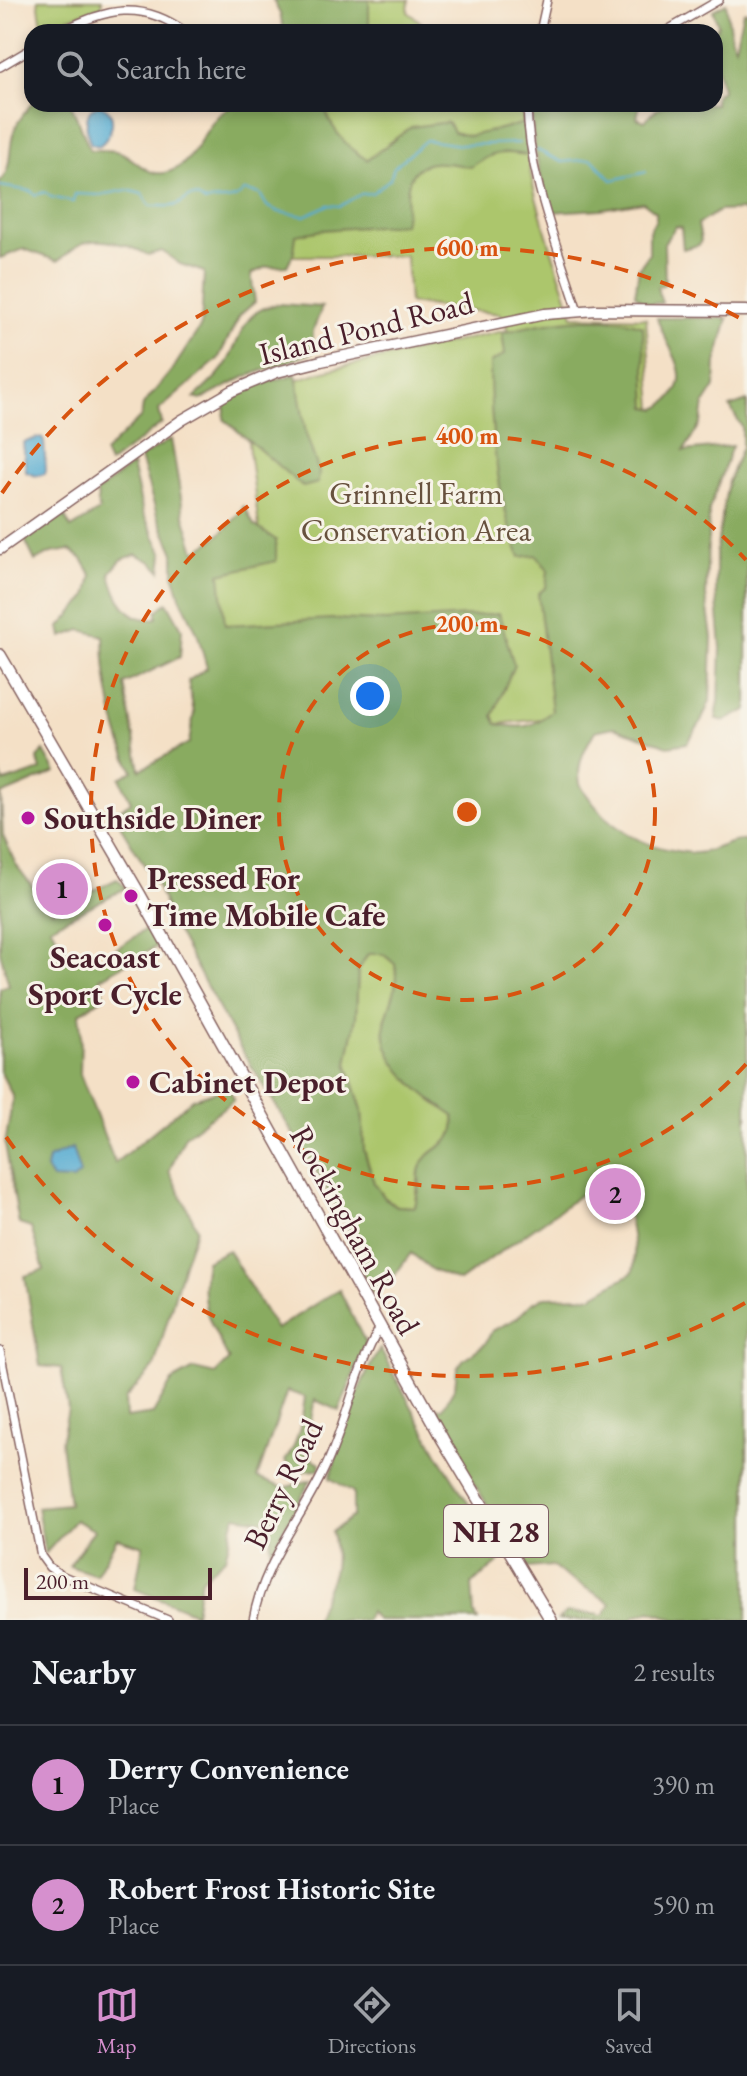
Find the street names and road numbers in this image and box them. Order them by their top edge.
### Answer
street label: Island Pond Road [254,281,478,375]
street label: Rockingham Road [280,1118,430,1343]
street label: Berry Road [233,1411,333,1556]
road number: NH 28 [444,1505,548,1557]

